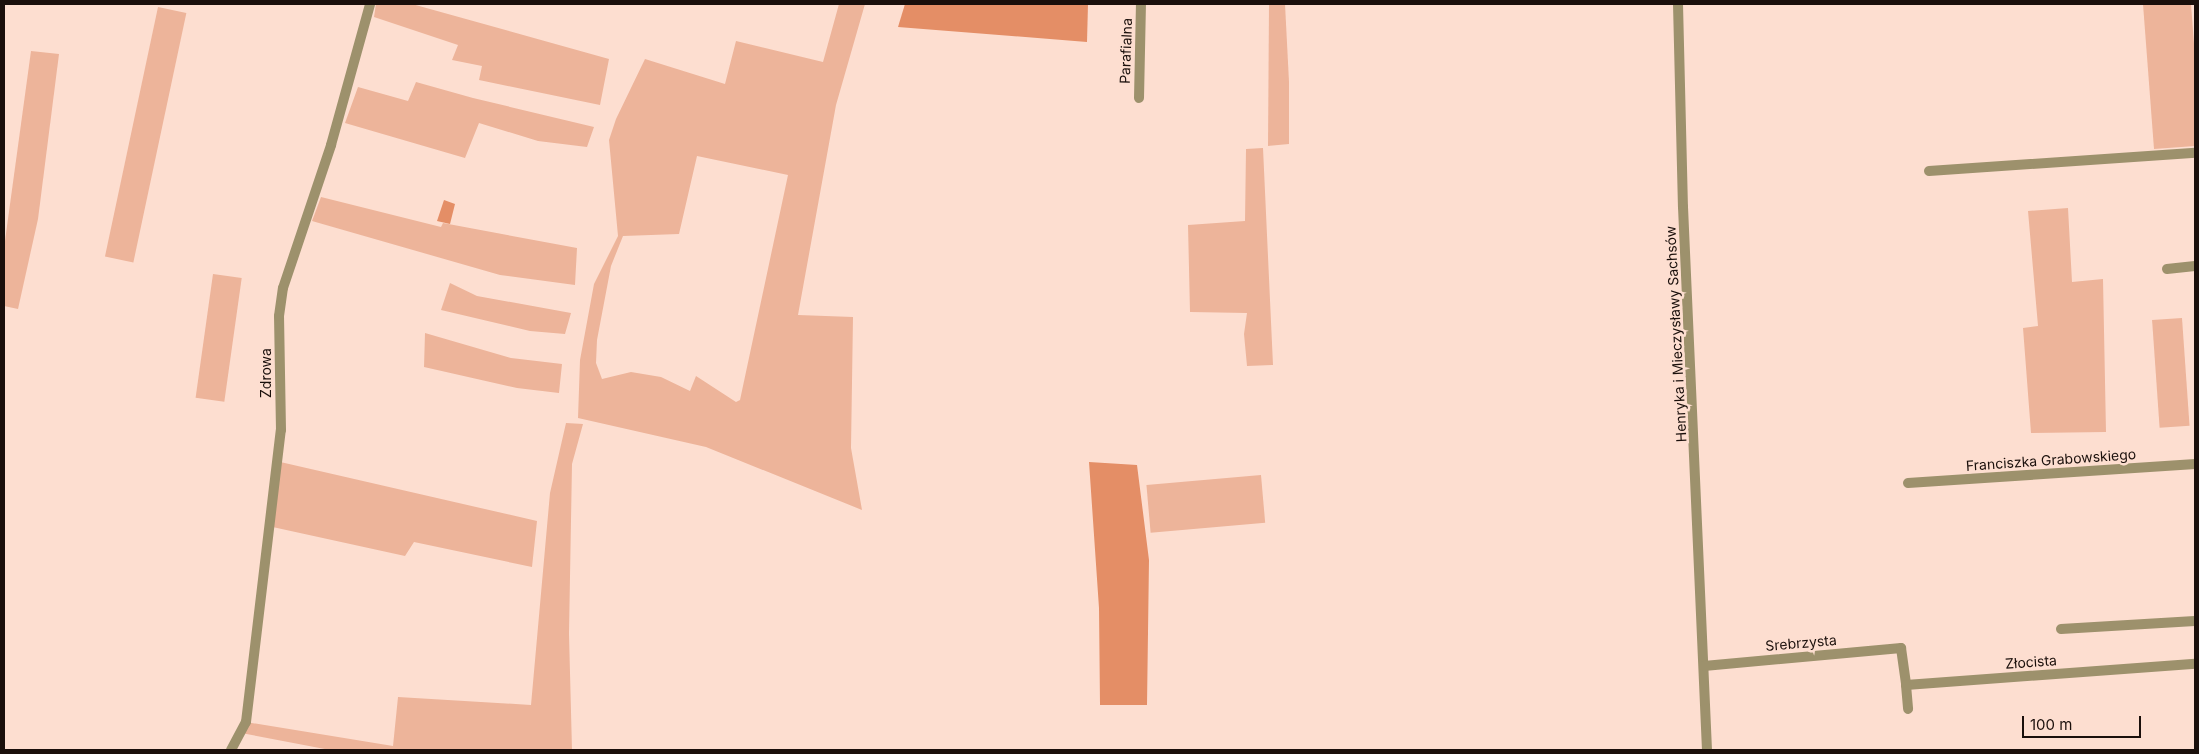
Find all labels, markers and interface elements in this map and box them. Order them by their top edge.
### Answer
street label: Parafialna [1116,18,1136,84]
street label: Henryka i Mieczysławy Sachsów [1662,225,1690,443]
street label: Zdrowa [258,348,274,398]
street label: Franciszka Grabowskiego [1965,446,2137,474]
street label: Srebrzysta [1765,632,1837,654]
street label: Złocista [2005,652,2057,672]
scale bar [2024,706,2143,738]
text: 100 m [2030,715,2072,734]

